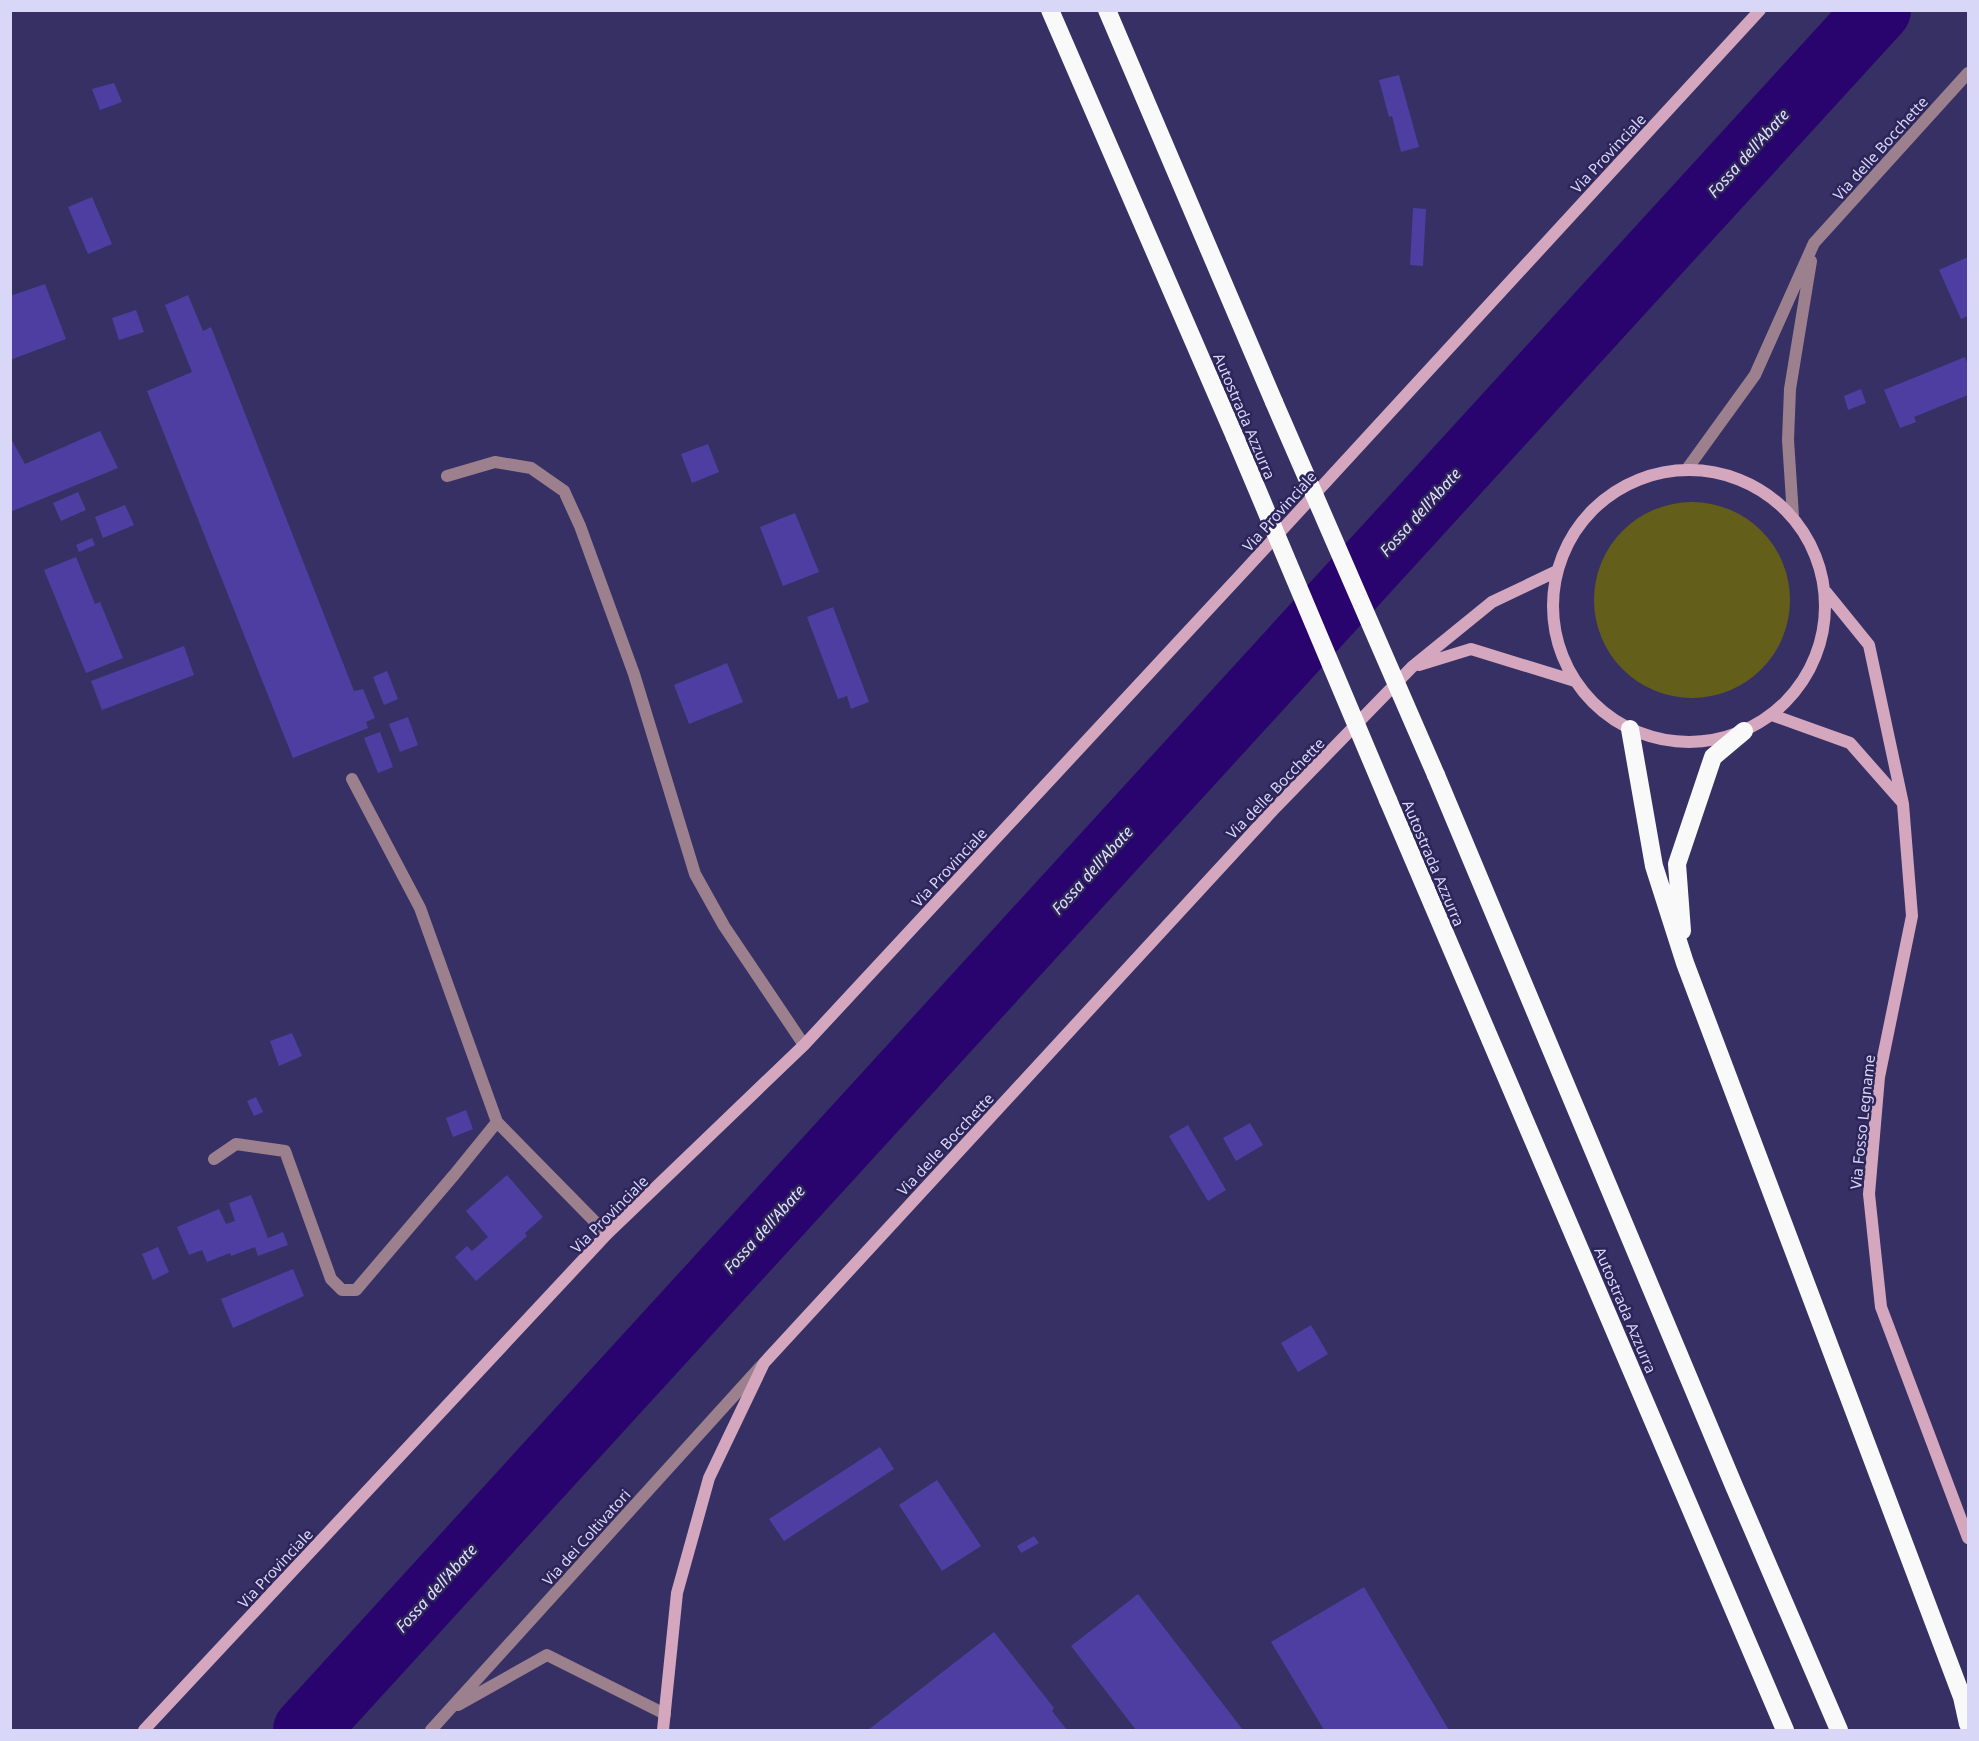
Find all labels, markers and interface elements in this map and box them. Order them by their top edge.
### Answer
street label: Via delle Bocchette [1828,92,1932,204]
water label: Fossa dell'Abate [1702,104,1794,202]
street label: Via Provinciale [1566,109,1650,197]
street label: Autostrada Azzurra [1209,350,1281,482]
water label: Fossa dell'Abate [1374,463,1466,561]
street label: Via Provinciale [1238,467,1320,555]
street label: Via delle Bocchette [1222,733,1328,843]
street label: Autostrada Azzurra [1398,797,1470,929]
water label: Fossa dell'Abate [1046,821,1138,919]
street label: Via Provinciale [907,823,991,911]
street label: Via Fosso Legname [1845,1054,1879,1190]
street label: Via delle Bocchette [892,1088,998,1200]
street label: Via Provinciale [566,1171,652,1257]
water label: Fossa dell'Abate [718,1180,810,1278]
street label: Autostrada Azzurra [1590,1244,1662,1376]
street label: Via dei Coltivatori [537,1485,635,1589]
street label: Via Provinciale [233,1524,317,1612]
water label: Fossa dell'Abate [390,1539,482,1637]

